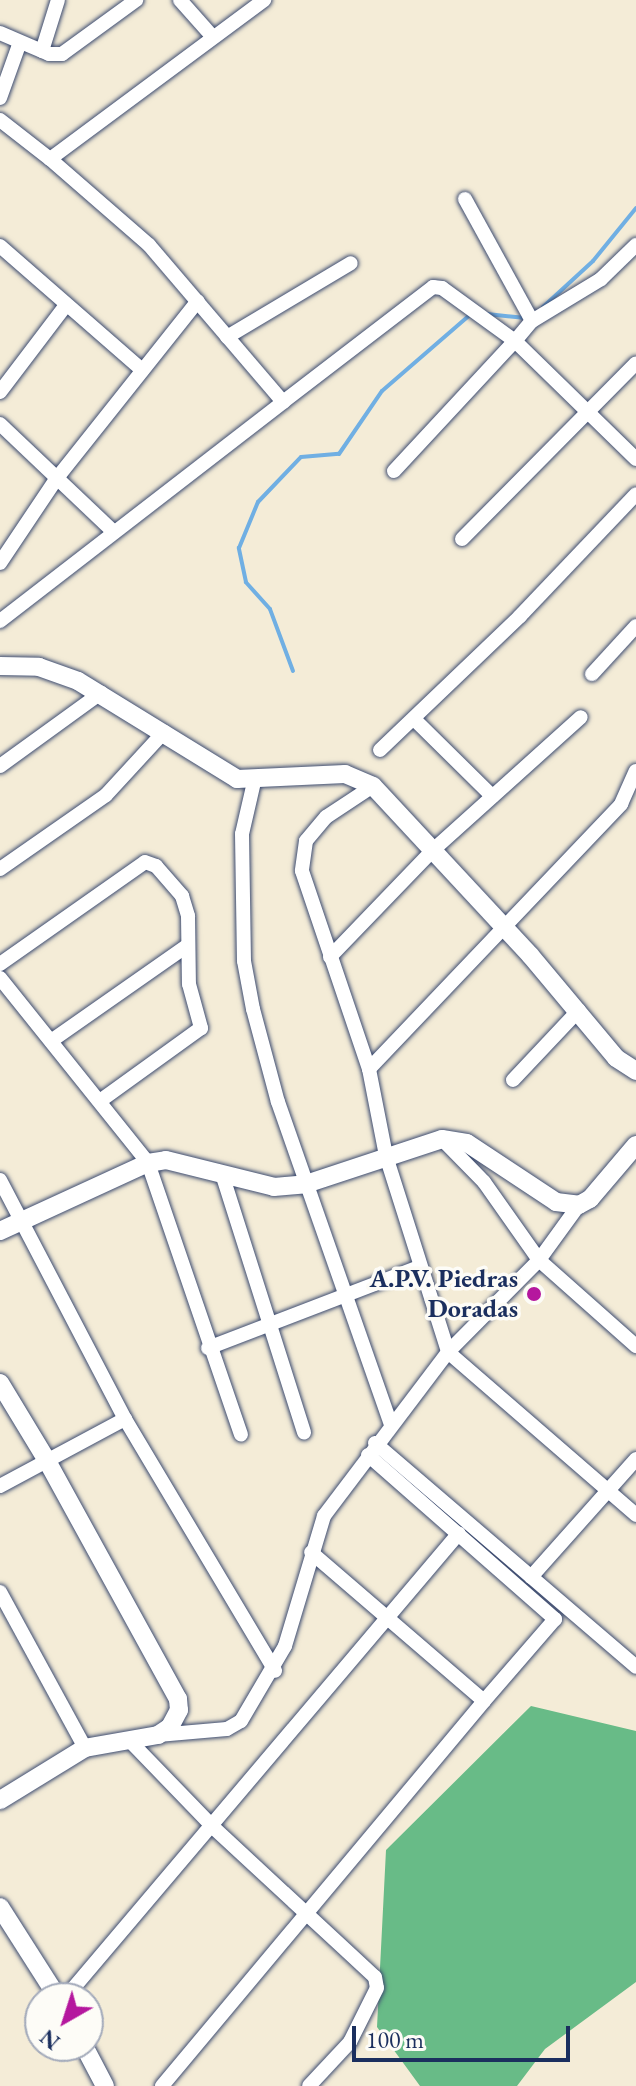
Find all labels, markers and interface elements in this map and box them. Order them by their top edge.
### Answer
place label: A.P.V. Piedras Doradas [369,1263,518,1324]
marker: A.P.V. Piedras Doradas [525,1285,543,1303]
north arrow [24,1982,104,2062]
scale bar [356,2010,574,2060]
text: N [34,2023,66,2056]
text: 100 m [366,2024,424,2055]

